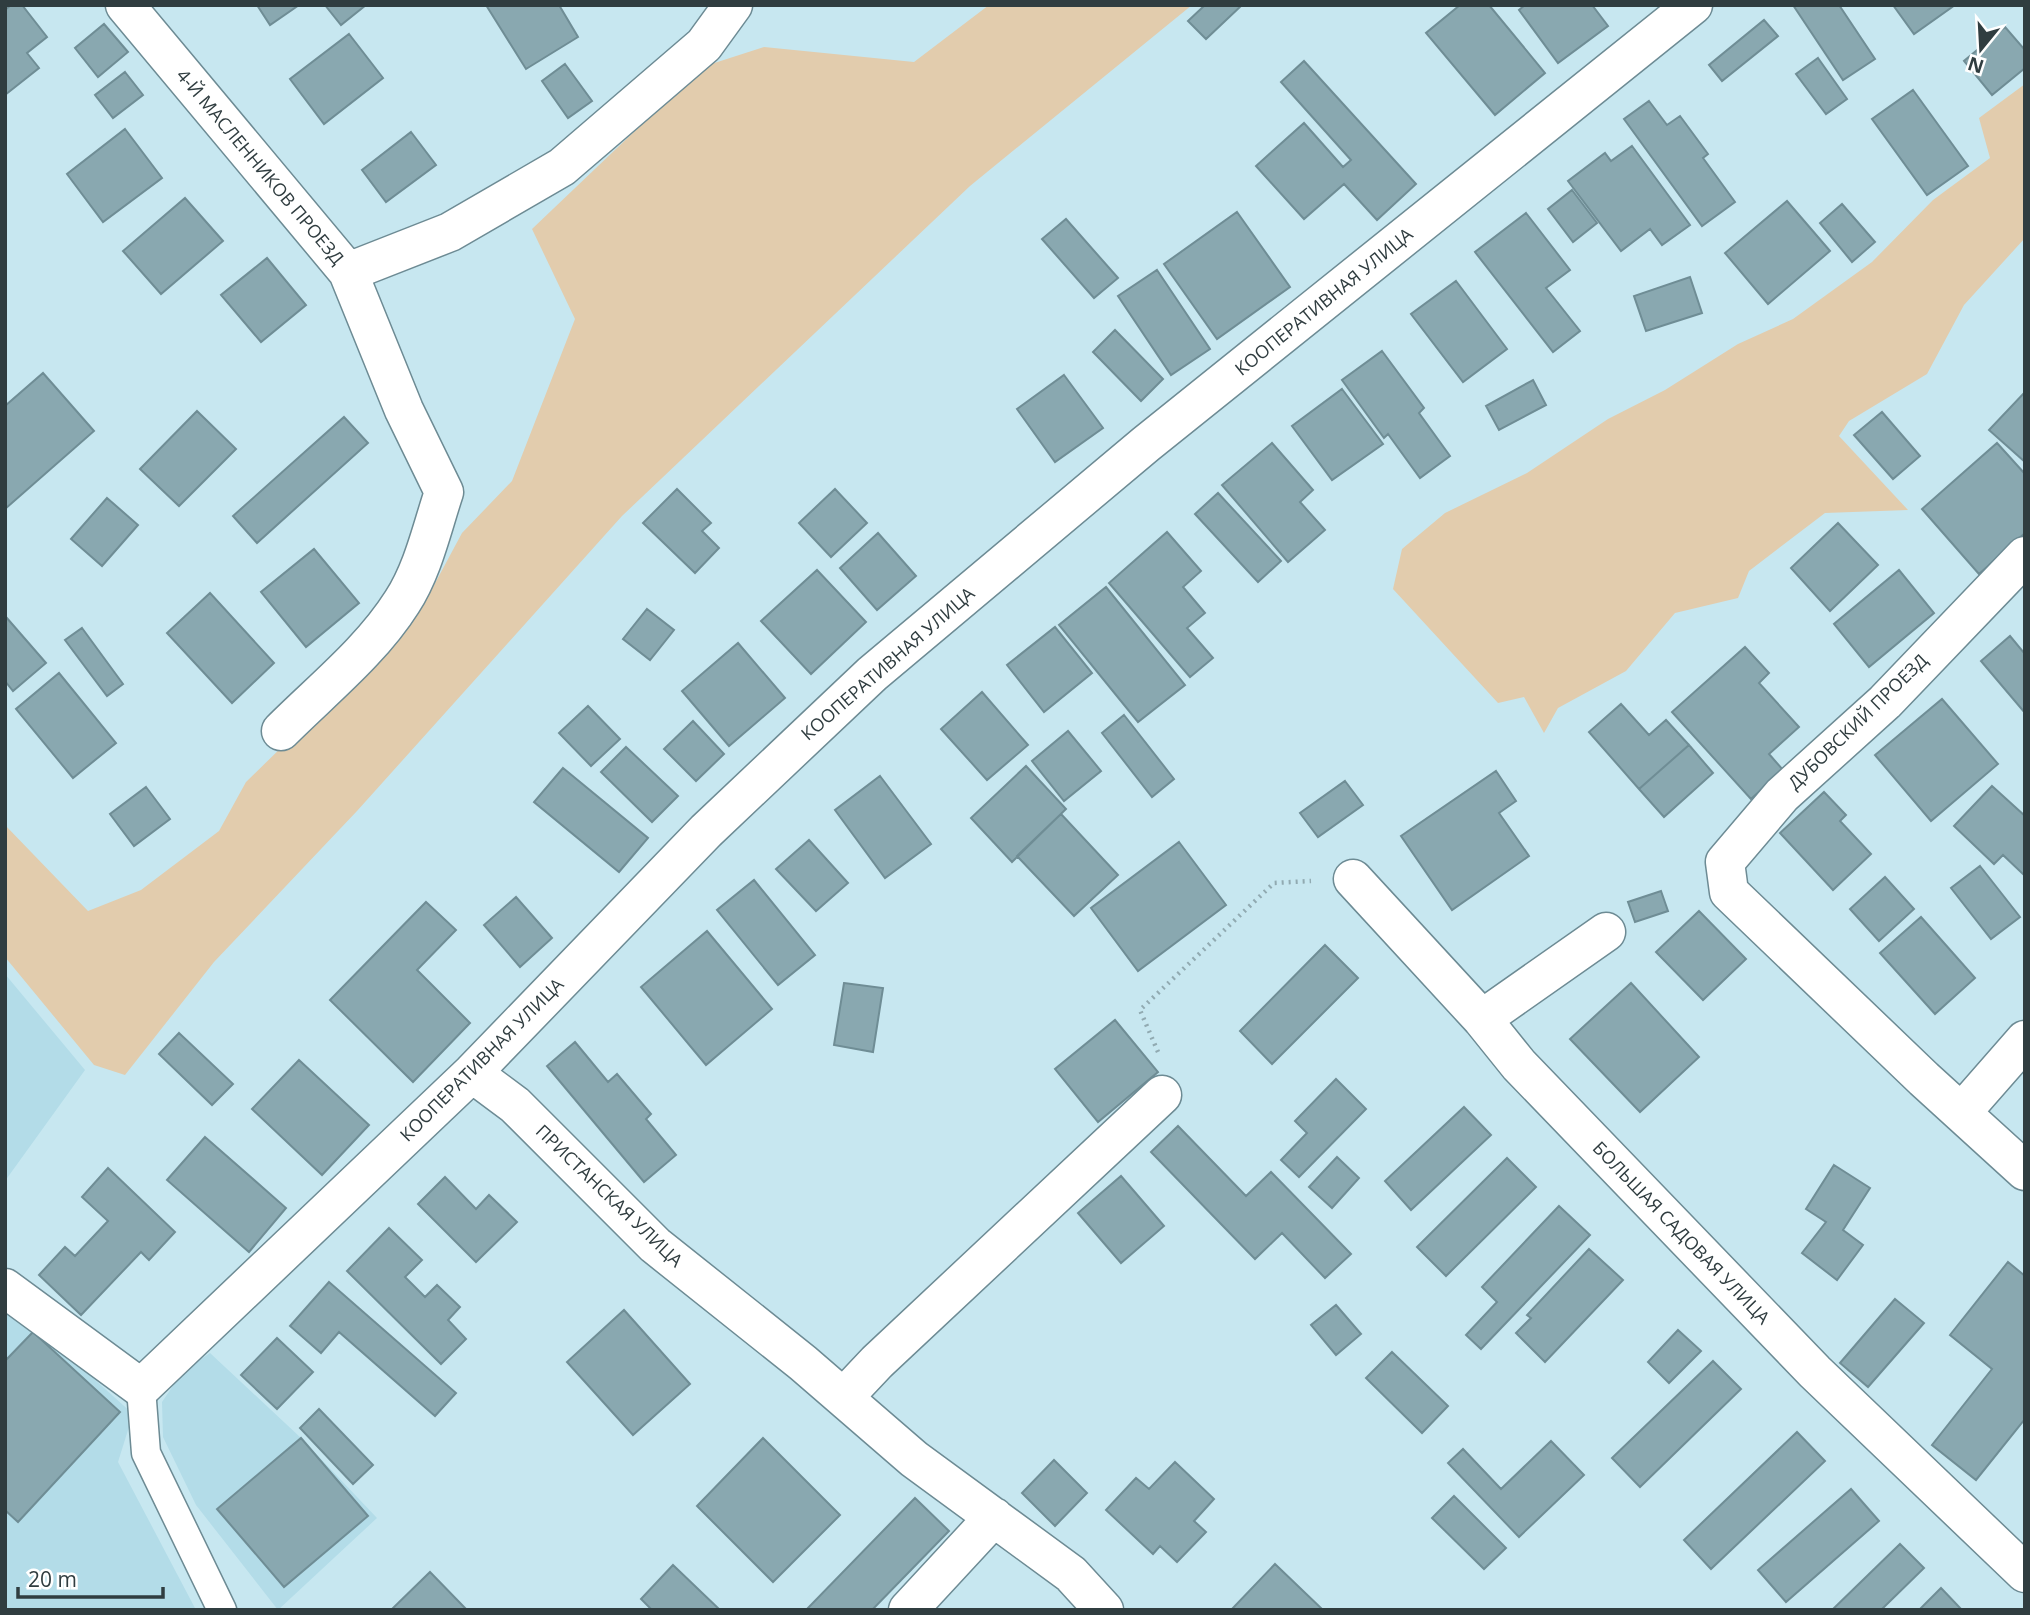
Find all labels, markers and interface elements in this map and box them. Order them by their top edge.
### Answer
north arrow [1946,14,2016,84]
text: N [1964,50,1987,80]
street label: 4-Й МАСЛЕННИКОВ ПРОЕЗД [172,64,350,269]
street label: КООПЕРАТИВНАЯ УЛИЦА [1229,222,1418,381]
street label: КООПЕРАТИВНАЯ УЛИЦА [796,581,980,745]
street label: ДУБОВСКИЙ ПРОЕЗД [1782,648,1932,794]
street label: КООПЕРАТИВНАЯ УЛИЦА [394,972,569,1146]
street label: ПРИСТАНСКАЯ УЛИЦА [531,1119,689,1272]
street label: БОЛЬШАЯ САДОВАЯ УЛИЦА [1588,1136,1776,1329]
scale bar [18,1556,163,1600]
text: 20 m [28,1565,77,1593]

